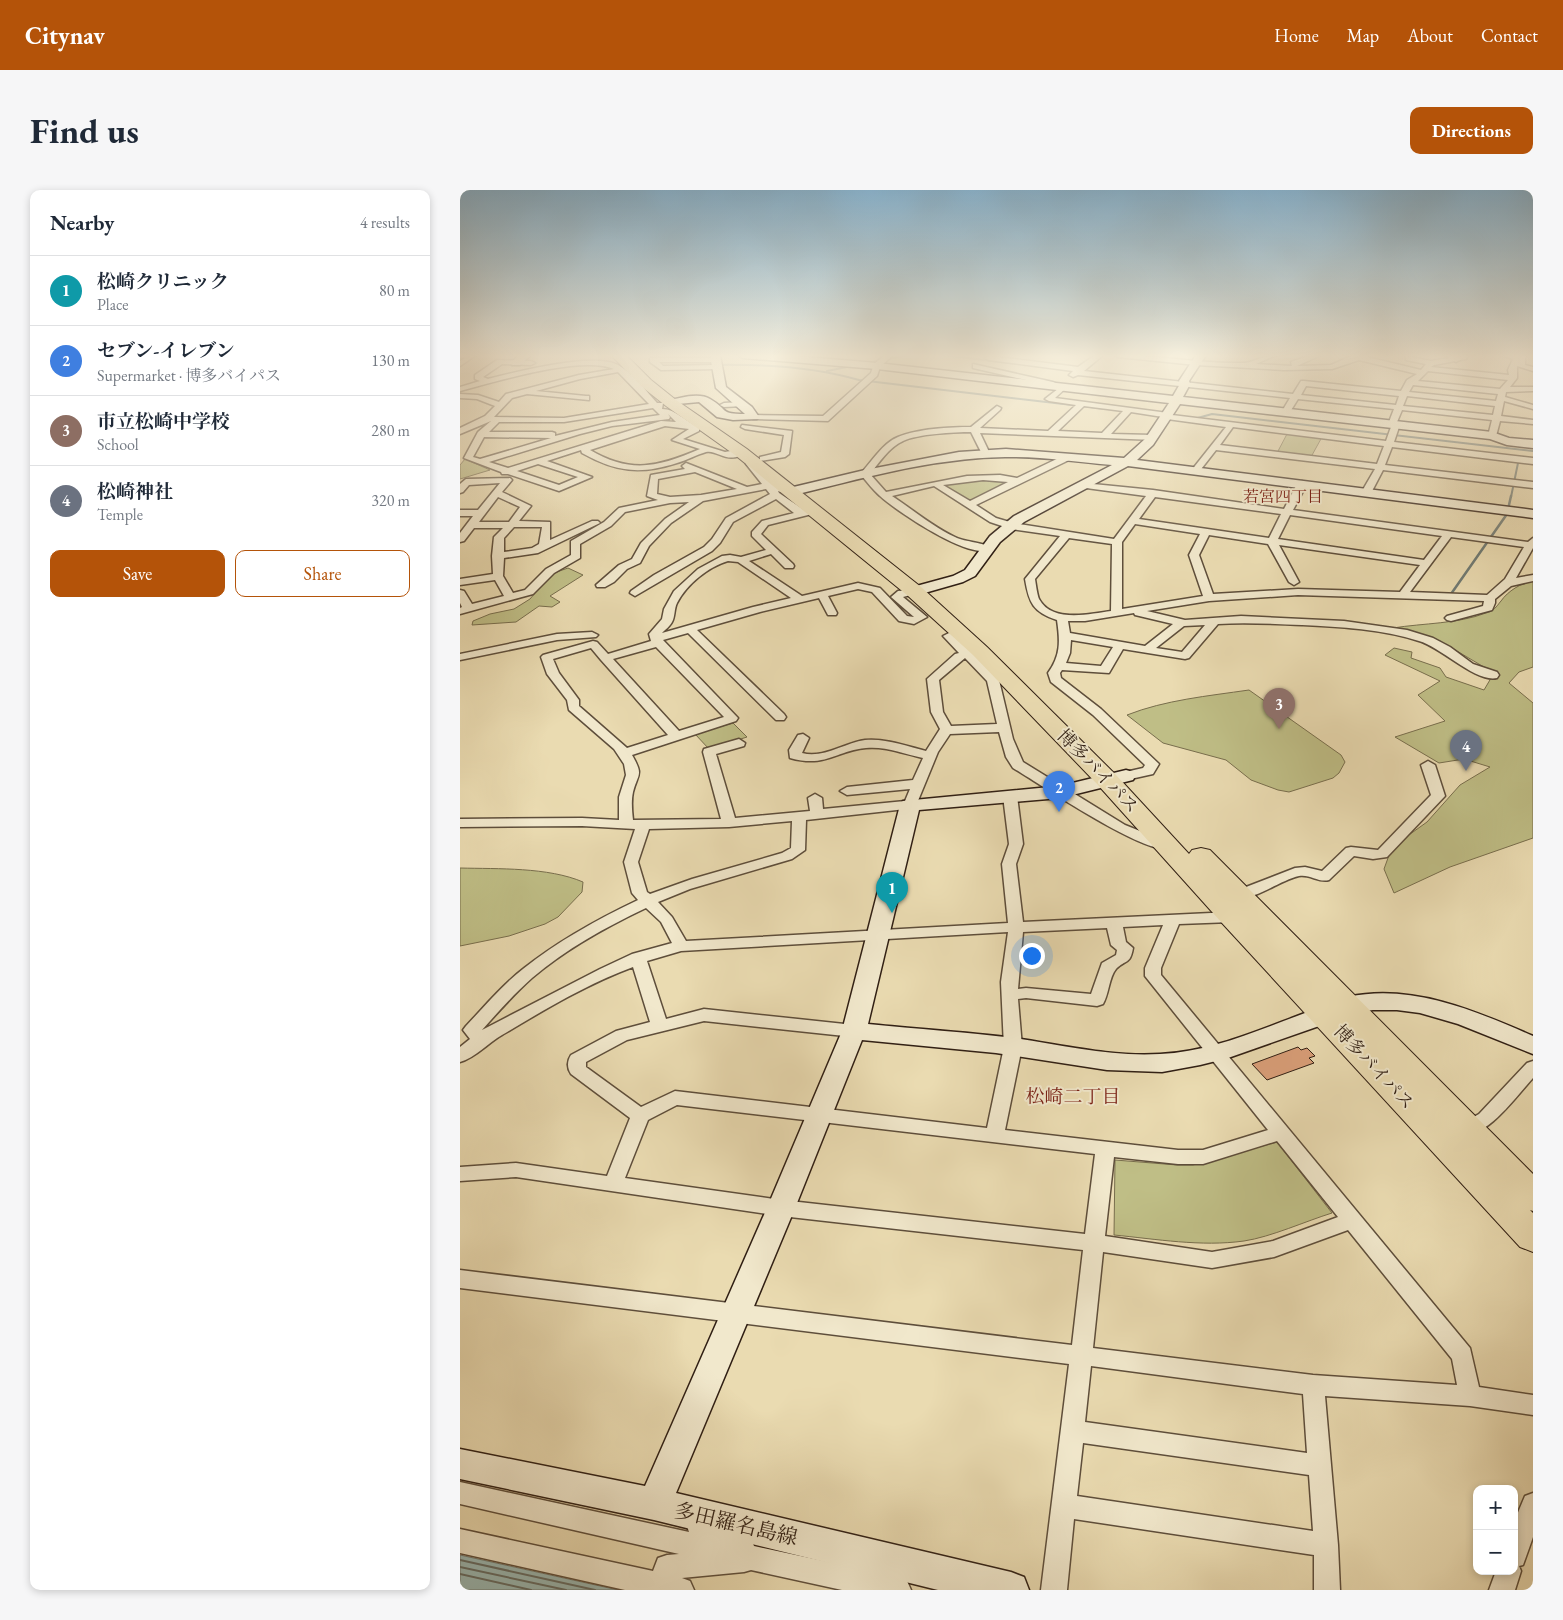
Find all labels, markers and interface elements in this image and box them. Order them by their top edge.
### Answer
text: Citynav [25,20,105,51]
text: Home [1274,24,1319,47]
text: Map [1347,24,1379,47]
text: About [1407,24,1453,47]
text: Contact [1481,24,1538,47]
button: Directions [1410,107,1533,154]
text: Find us [30,108,139,153]
text: Nearby [50,209,114,236]
text: 4 results [360,212,410,233]
text: 松崎クリニック [97,269,229,294]
text: 1 [62,280,70,301]
text: 80 m [379,280,410,301]
text: Place [97,294,129,315]
text: セブン-イレブン [97,338,235,363]
text: 2 [62,350,70,371]
text: 130 m [371,350,410,371]
text: Supermarket · 博多バイパス [97,365,281,386]
text: 市立松崎中学校 [97,409,230,434]
text: 3 [62,420,70,441]
text: 280 m [371,420,410,441]
text: School [97,434,139,455]
text: 松崎神社 [97,479,173,504]
district label: 若宮四丁目 [1243,486,1323,507]
text: 4 [62,490,70,511]
text: 320 m [371,490,410,511]
text: Temple [97,504,143,525]
button: Save [50,550,225,597]
button: Share [235,550,410,597]
pin: 3 [1263,688,1295,729]
street label: 博多バイパス [1053,724,1144,817]
pin: 4 [1450,730,1482,771]
pin: 2 [1043,771,1075,812]
pin: 1 [876,872,908,913]
your location [1019,943,1045,969]
street label: 博多バイパス [1329,1019,1419,1114]
district label: 松崎二丁目 [1025,1084,1121,1109]
map controls [1473,1485,1518,1575]
button: + [1473,1485,1518,1530]
street label: 多田羅名島線 [672,1496,801,1551]
button: − [1473,1530,1518,1575]

